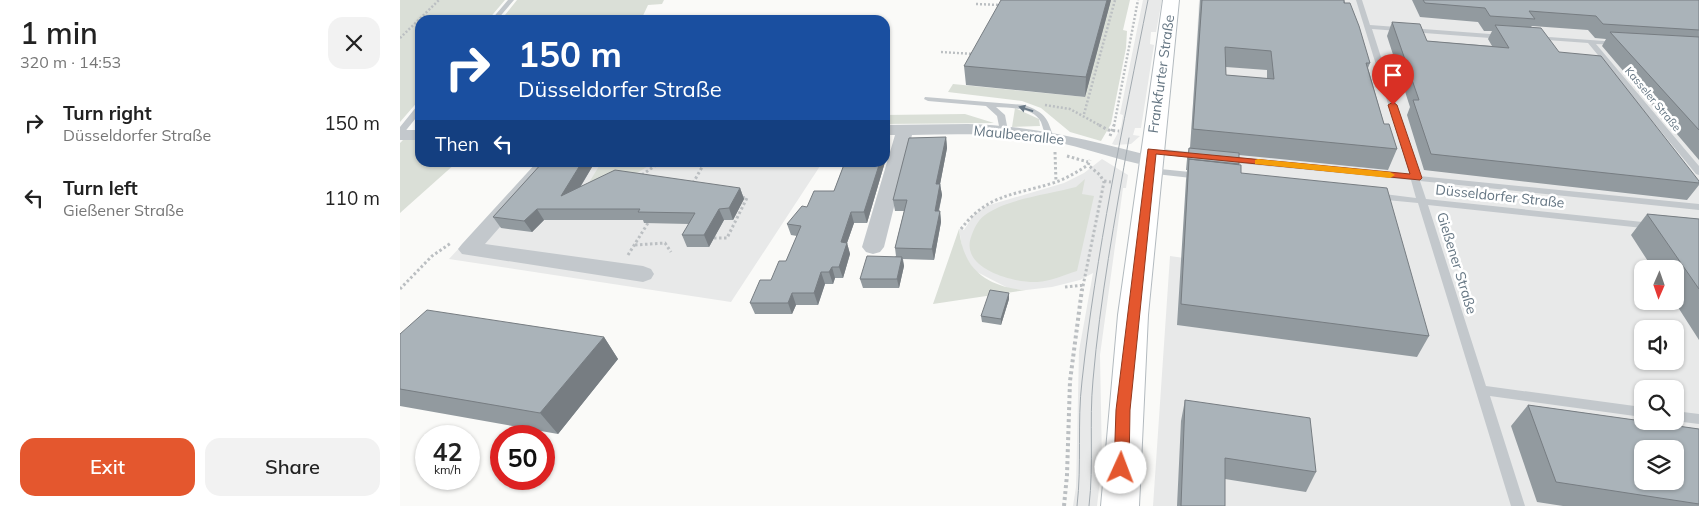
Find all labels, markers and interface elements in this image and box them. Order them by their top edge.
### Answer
text: 1 min [20,14,98,52]
street label: Frankfurter Straße [1144,14,1178,134]
button: close [328,17,380,69]
text: 150 m [518,32,622,76]
icon: right [435,35,500,100]
text: 320 m · 14:53 [20,52,121,72]
pin [1372,54,1414,105]
icon: arrive [1379,61,1407,89]
street label: Kasseler Straße [1622,64,1684,134]
text: Düsseldorfer Straße [518,75,722,103]
text: Turn right [63,101,152,125]
one-way arrow [1018,105,1033,113]
icon: right [20,109,48,137]
text: 150 m [324,111,380,135]
street label: Maulbeerallee [973,121,1065,149]
text: Düsseldorfer Straße [63,125,211,145]
icon: left [489,130,517,158]
text: Then [435,132,479,156]
text: Turn left [63,176,138,200]
street label: Düsseldorfer Straße [1435,180,1565,212]
icon: left [20,184,48,212]
text: 110 m [324,186,380,210]
text: Gießener Straße [63,200,184,220]
street label: Gießener Straße [1433,210,1481,316]
north arrow [1634,260,1684,310]
map controls [1634,260,1684,490]
button: sound [1634,320,1684,370]
button: search [1634,380,1684,430]
speed limit sign: 50 [490,425,555,490]
text: 42 [432,436,463,467]
button: Exit [20,438,195,496]
button: Share [205,438,380,496]
button: layers [1634,440,1684,490]
position arrow [1094,441,1146,493]
text: km/h [434,462,461,477]

